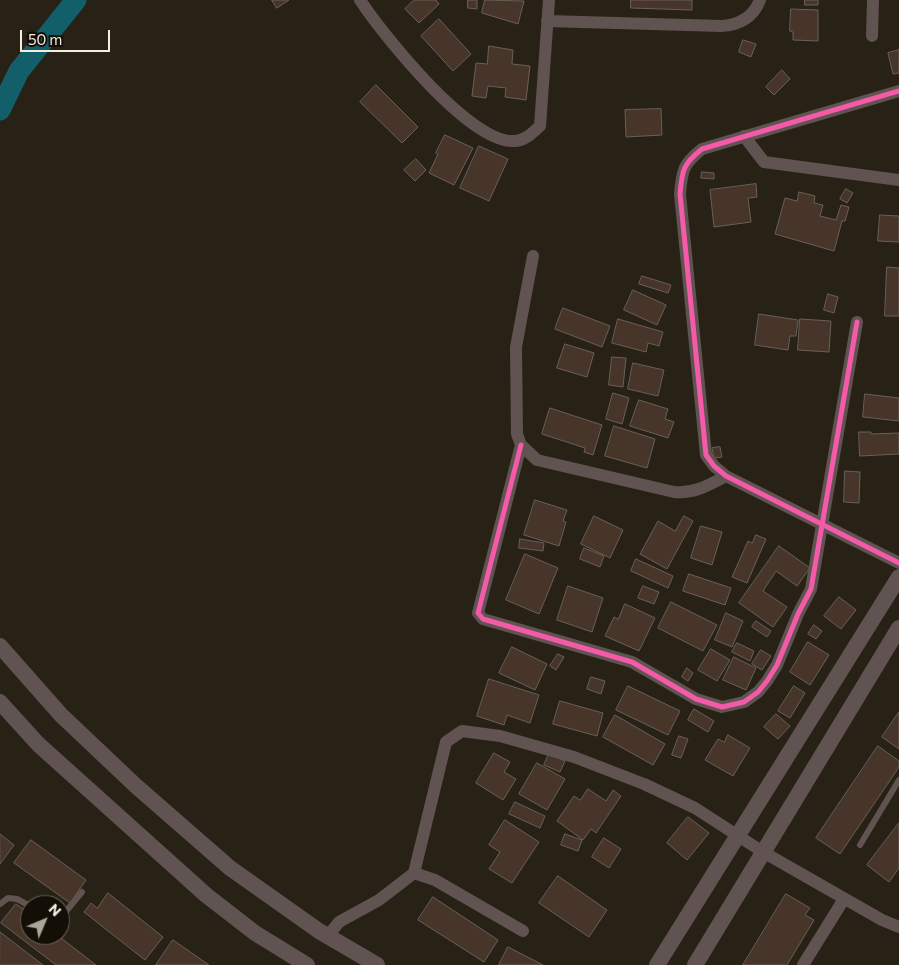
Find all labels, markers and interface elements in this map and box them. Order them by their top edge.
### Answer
scale bar [22,20,112,52]
text: 50 m [28,30,62,48]
north arrow [20,895,70,945]
text: N [46,900,65,919]

